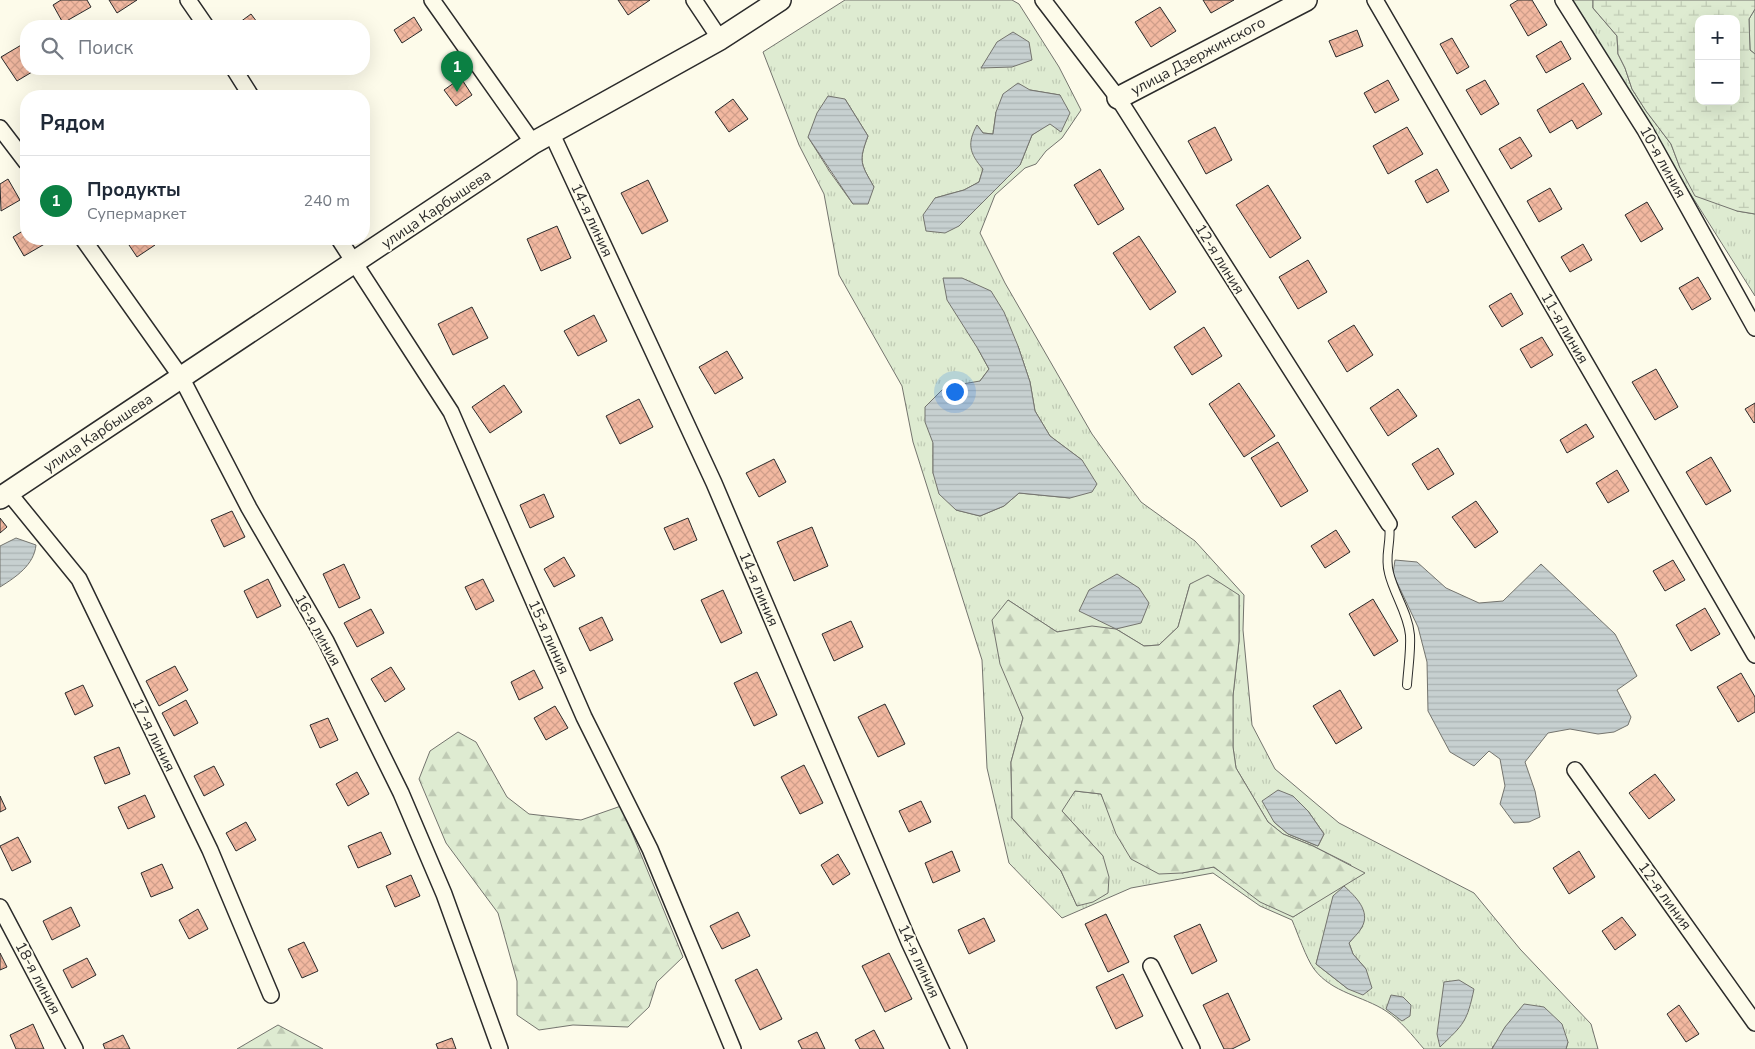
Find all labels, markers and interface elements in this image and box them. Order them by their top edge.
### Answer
street label: улица Дзержинского [1127,12,1269,100]
map controls [1695,15,1740,105]
button: + [1695,15,1740,60]
search box [20,20,370,75]
icon: search [38,34,66,62]
text: Поиск [78,35,133,61]
pin: 1 [441,51,473,92]
button: − [1695,60,1740,105]
text: Рядом [40,109,105,137]
street label: 10-я линия [1635,122,1691,202]
street label: улица Карбышева [377,165,495,253]
text: Продукты [87,177,181,203]
street label: 14-я линия [566,180,618,260]
text: 1 [51,190,61,212]
text: 240 m [303,190,350,212]
text: Супермаркет [87,203,186,225]
street label: 12-я линия [1191,220,1249,298]
street label: 11-я линия [1537,289,1593,367]
your location [942,379,968,405]
street label: улица Карбышева [39,389,157,477]
street label: 14-я линия [734,549,784,629]
street label: 16-я линия [290,590,346,670]
street label: 15-я линия [524,597,574,677]
street label: 17-я линия [128,695,180,775]
street label: 12-я линия [1634,858,1696,934]
street label: 14-я линия [893,921,945,1001]
street label: 18-я линия [11,938,65,1018]

